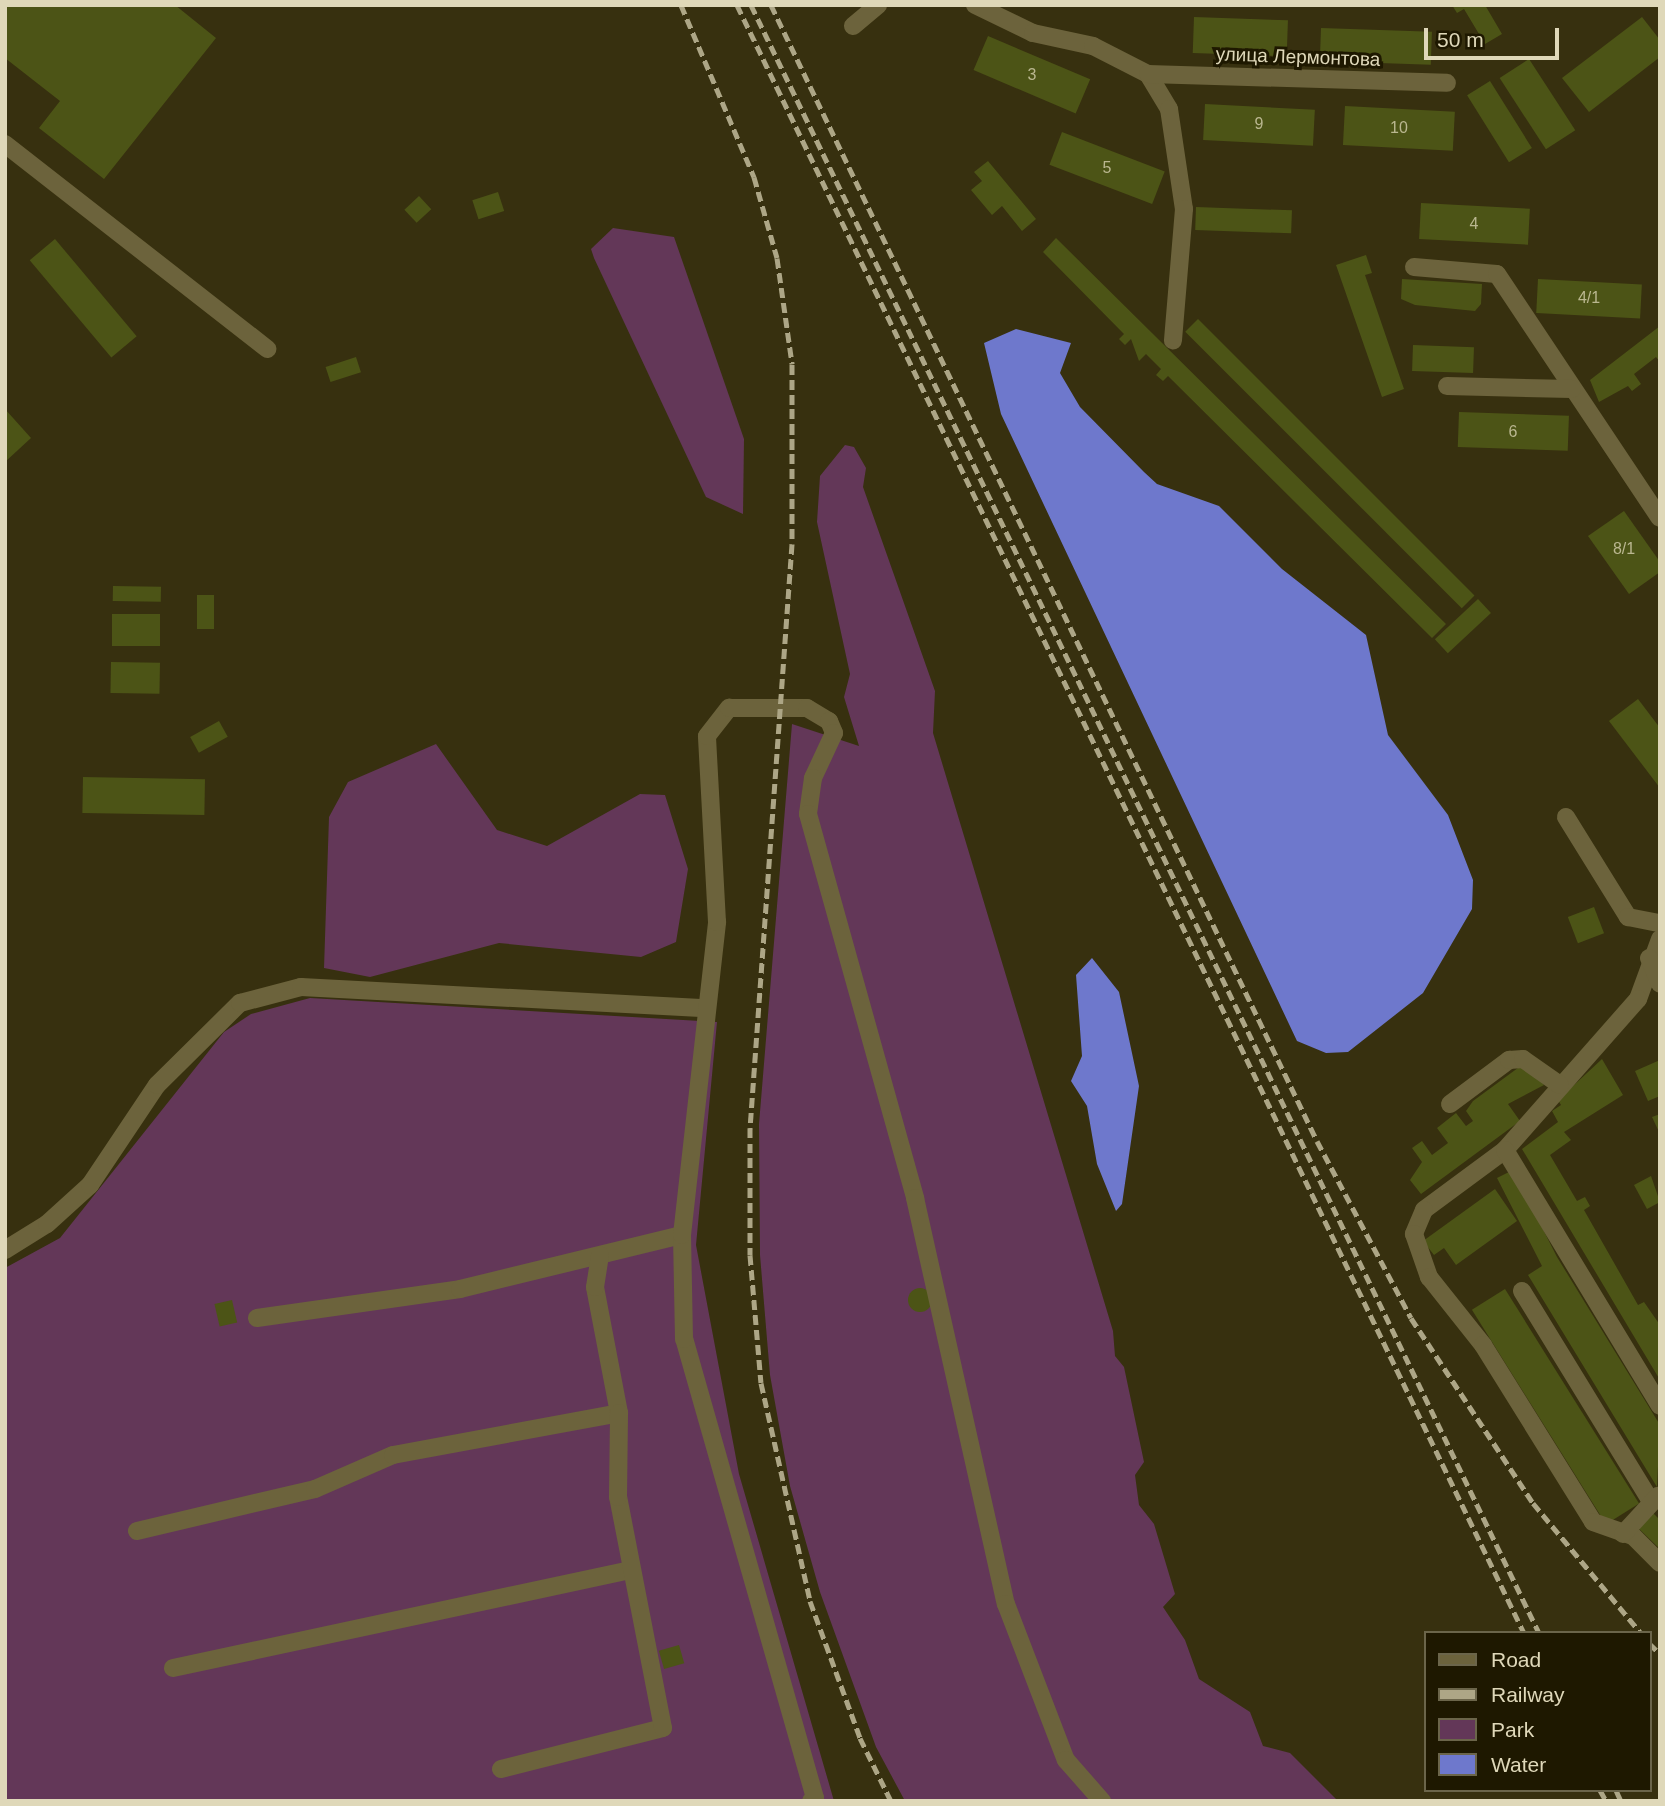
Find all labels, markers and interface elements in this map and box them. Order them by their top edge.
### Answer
scale bar [1427,14,1562,58]
text: 50 m [1437,28,1484,51]
street label: улица Лермонтова [1215,43,1381,71]
house number: 3 [1028,65,1036,85]
house number: 9 [1255,114,1263,134]
house number: 10 [1390,118,1408,138]
house number: 5 [1103,158,1111,178]
house number: 4 [1470,214,1478,234]
house number: 4/1 [1578,288,1600,308]
house number: 6 [1509,422,1517,442]
house number: 8/1 [1613,539,1635,559]
legend [1424,1631,1651,1792]
text: Road [1491,1648,1541,1671]
text: Railway [1491,1683,1565,1706]
text: Park [1491,1718,1534,1741]
text: Water [1491,1753,1546,1776]

